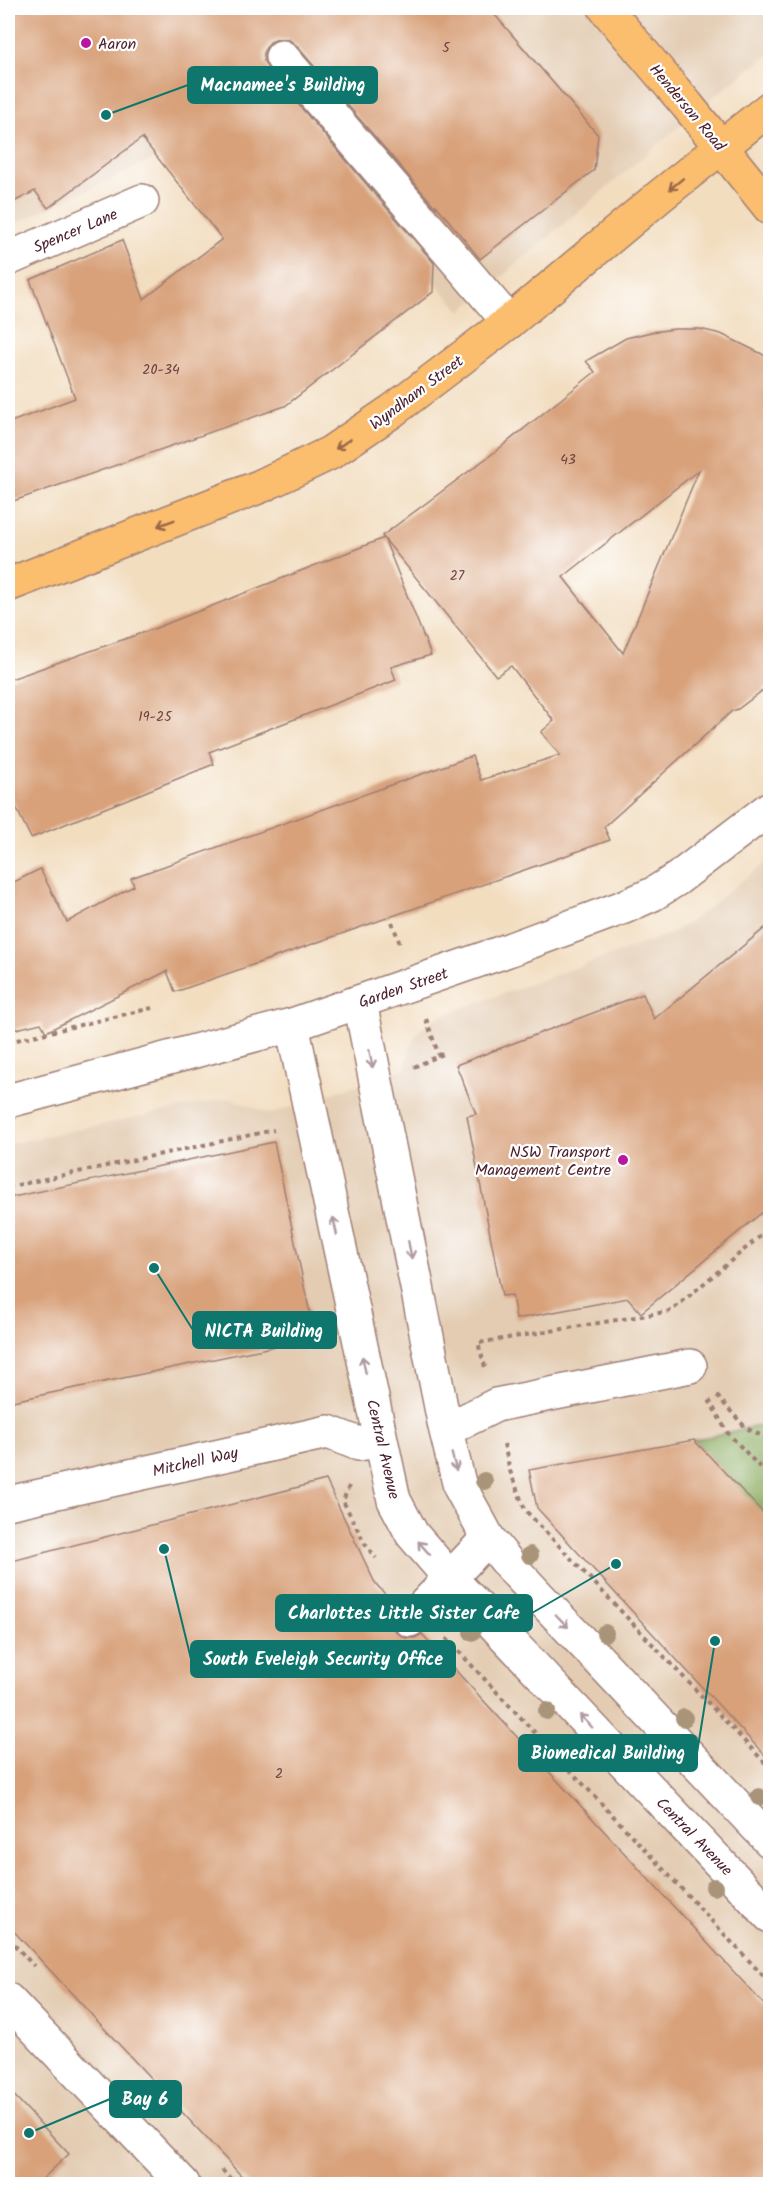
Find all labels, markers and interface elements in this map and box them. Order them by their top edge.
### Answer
place label: Aaron [98,32,136,57]
marker: Aaron [79,36,93,50]
house number: 5 [442,37,451,59]
street label: Henderson Road [643,59,732,158]
callout: Macnamee's Building [188,67,377,103]
text: Macnamee's Building [201,72,365,101]
one-way arrow [668,177,684,190]
street label: Spencer Lane [29,202,122,260]
street label: Wyndham Street [365,349,470,437]
house number: 20-34 [142,359,180,381]
one-way arrow [336,438,352,450]
house number: 43 [560,449,576,471]
one-way arrow [157,519,175,530]
house number: 27 [450,565,465,587]
house number: 19-25 [138,706,173,728]
street label: Garden Street [355,961,452,1015]
one-way arrow [366,1049,377,1069]
place label: NSW Transport Management Centre [475,1140,612,1183]
marker: NSW Transport Management Centre [616,1153,630,1167]
one-way arrow [328,1216,340,1235]
one-way arrow [405,1240,416,1260]
callout: NICTA Building [193,1312,336,1348]
text: NICTA Building [205,1318,323,1347]
one-way arrow [358,1356,369,1375]
street label: Central Avenue [359,1397,406,1502]
street label: Mitchell Way [150,1440,241,1484]
one-way arrow [448,1452,460,1471]
one-way arrow [417,1541,431,1556]
callout: Charlottes Little Sister Cafe [276,1595,532,1631]
text: Charlottes Little Sister Cafe [288,1600,520,1629]
one-way arrow [554,1613,569,1628]
callout: South Eveleigh Security Office [191,1641,455,1677]
text: South Eveleigh Security Office [203,1646,443,1675]
one-way arrow [578,1714,593,1729]
callout: Biomedical Building [519,1735,697,1771]
text: Biomedical Building [531,1740,685,1769]
house number: 2 [275,1763,283,1785]
street label: Central Avenue [650,1792,738,1882]
callout: Bay 6 [110,2081,181,2117]
text: Bay 6 [122,2086,168,2115]

